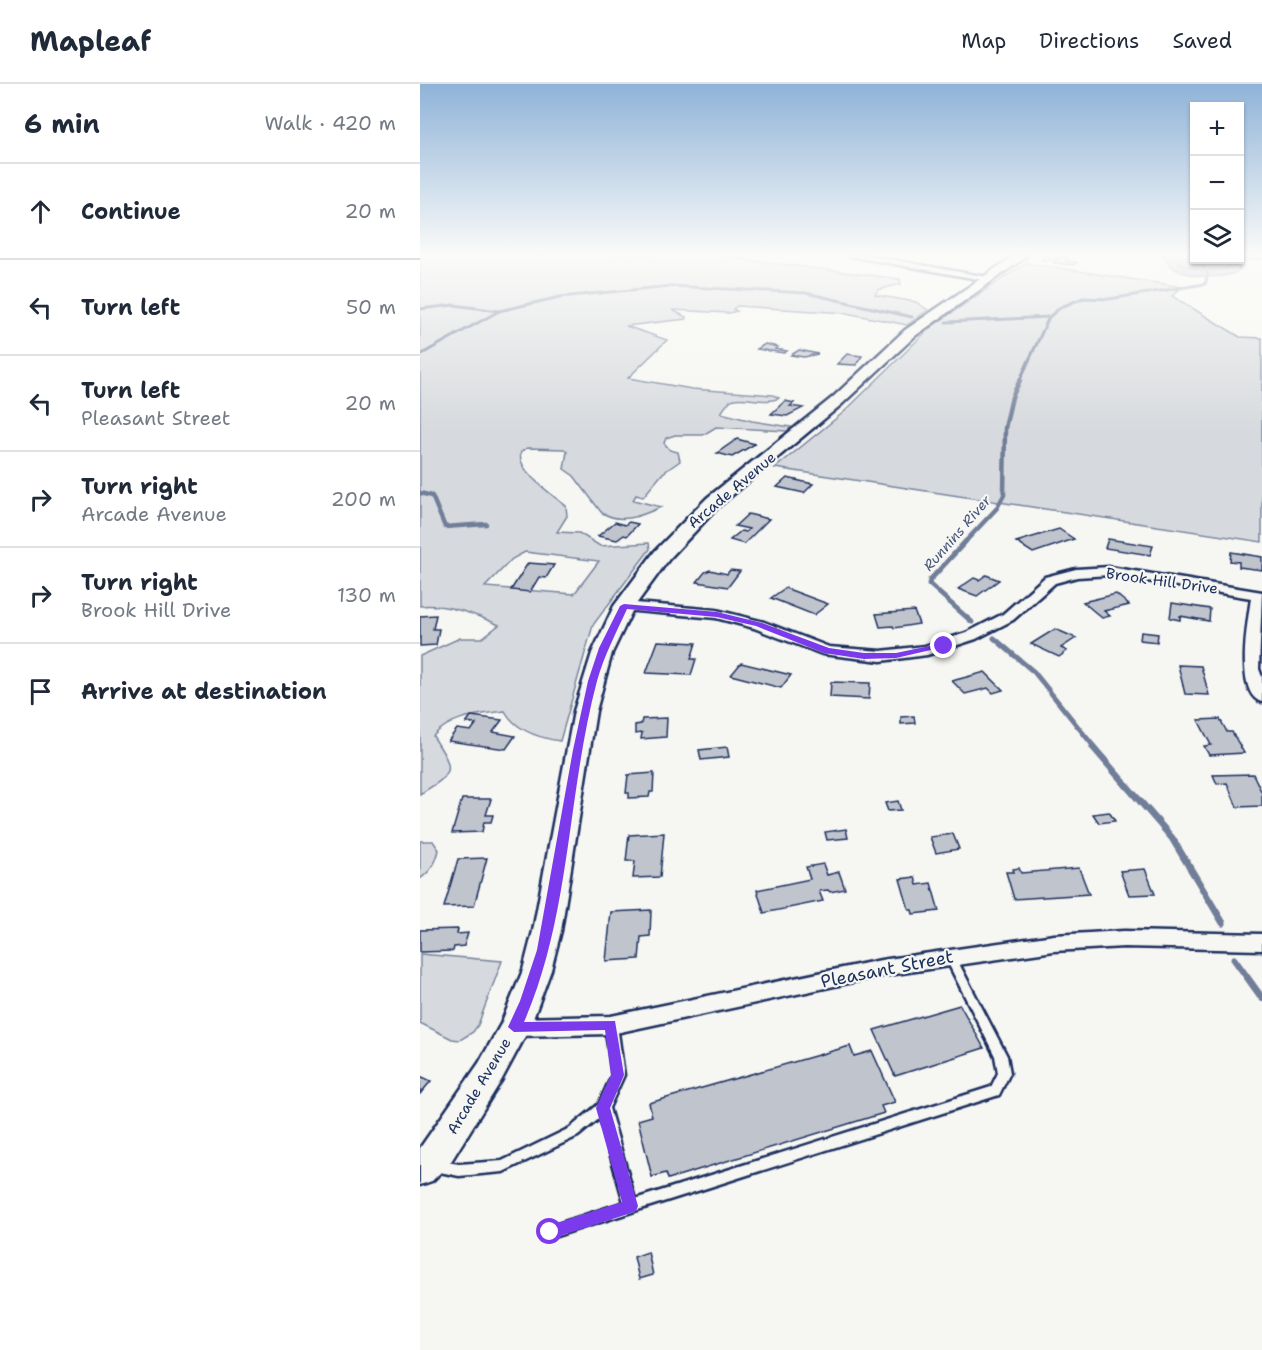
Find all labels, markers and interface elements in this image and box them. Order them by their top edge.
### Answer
text: Mapleaf [30,22,151,60]
text: Map [961,27,1006,55]
text: Directions [1039,27,1139,55]
text: Saved [1172,27,1232,55]
map controls [1190,102,1244,264]
button: + [1190,102,1244,156]
text: 6 min [24,106,100,141]
text: Walk · 420 m [264,110,396,136]
button: − [1190,156,1244,210]
icon: ahead [24,195,57,228]
text: Continue [81,197,181,226]
text: 20 m [345,198,396,224]
button: layers [1190,210,1244,264]
icon: left [24,291,57,324]
text: Turn left [81,293,180,322]
text: 50 m [346,294,396,320]
text: Turn left [81,376,180,405]
icon: left [24,387,57,420]
text: 20 m [345,390,396,416]
text: Pleasant Street [81,405,231,431]
street label: Arcade Avenue [684,447,780,533]
text: Turn right [81,472,198,501]
icon: right [24,483,57,516]
text: 200 m [331,486,396,512]
water label: Runnins River [919,491,995,574]
text: Arcade Avenue [81,501,227,527]
street label: Brook Hill Drive [1105,563,1219,599]
text: Turn right [81,568,198,597]
icon: right [24,579,57,612]
text: 130 m [337,582,396,608]
text: Brook Hill Drive [81,597,231,623]
route end [930,632,956,658]
icon: arrive [24,675,57,708]
text: Arrive at destination [81,677,327,706]
street label: Pleasant Street [819,944,955,994]
street label: Arcade Avenue [442,1034,516,1138]
route start [536,1218,562,1244]

